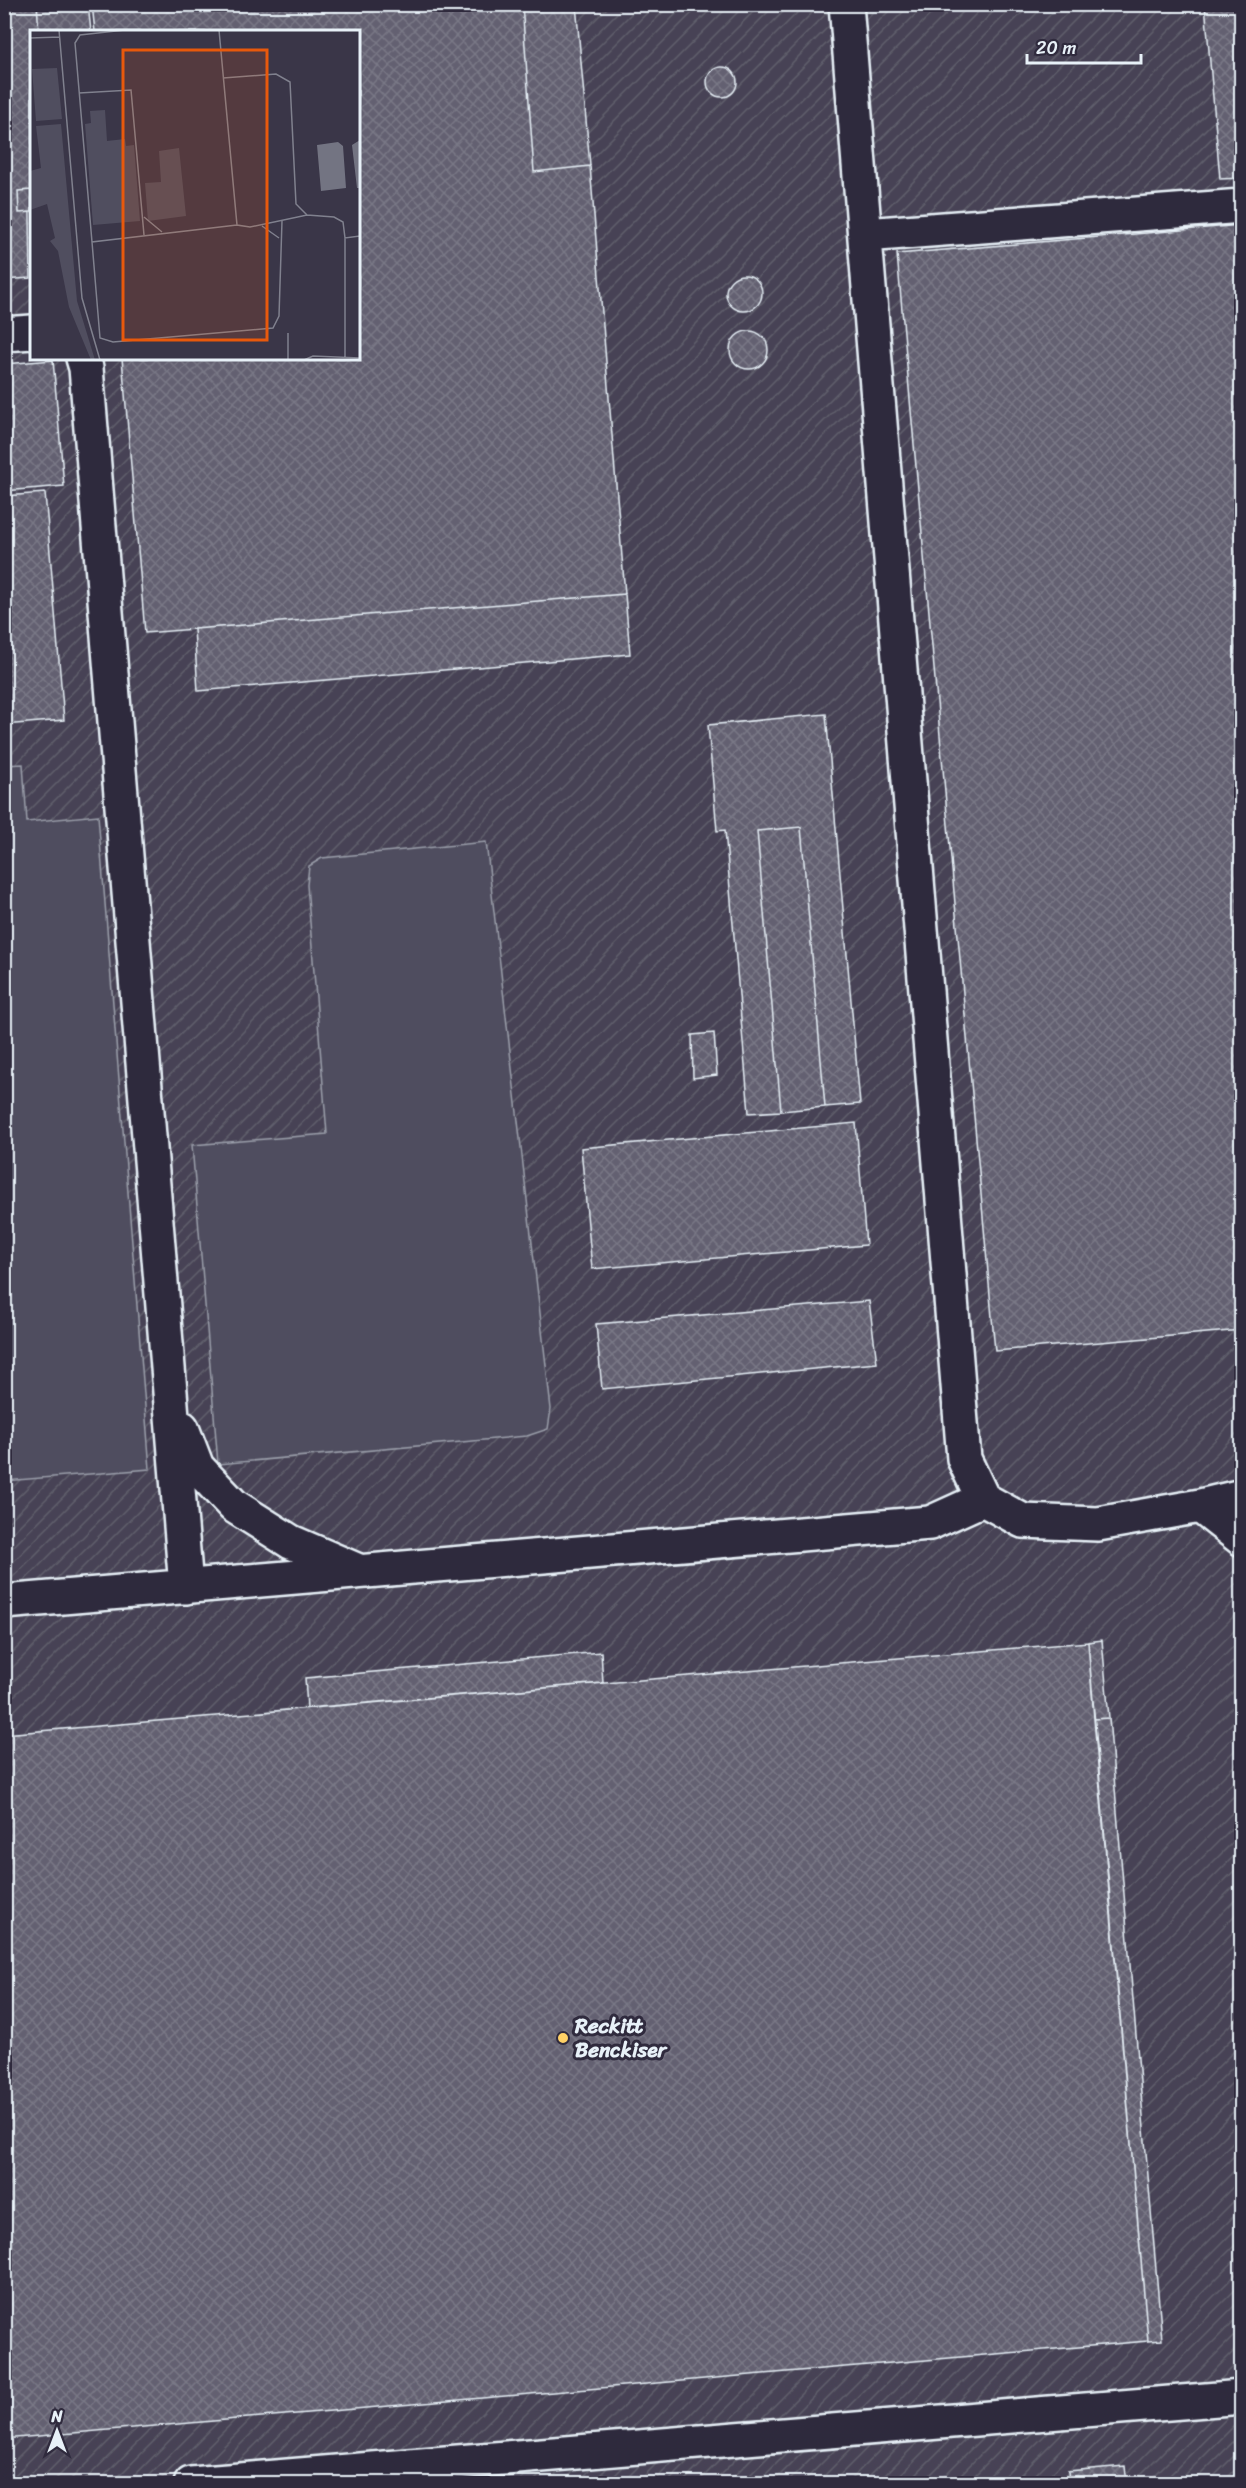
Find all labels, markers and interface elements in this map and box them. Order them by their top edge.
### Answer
scale bar [1027,27,1141,65]
inset map [30,30,360,360]
text: 20 m [1036,32,1076,64]
place label: Reckitt Benckiser [574,2007,669,2069]
marker: Reckitt Benckiser [556,2031,570,2045]
north arrow [27,2401,87,2461]
text: N [50,2402,63,2431]

